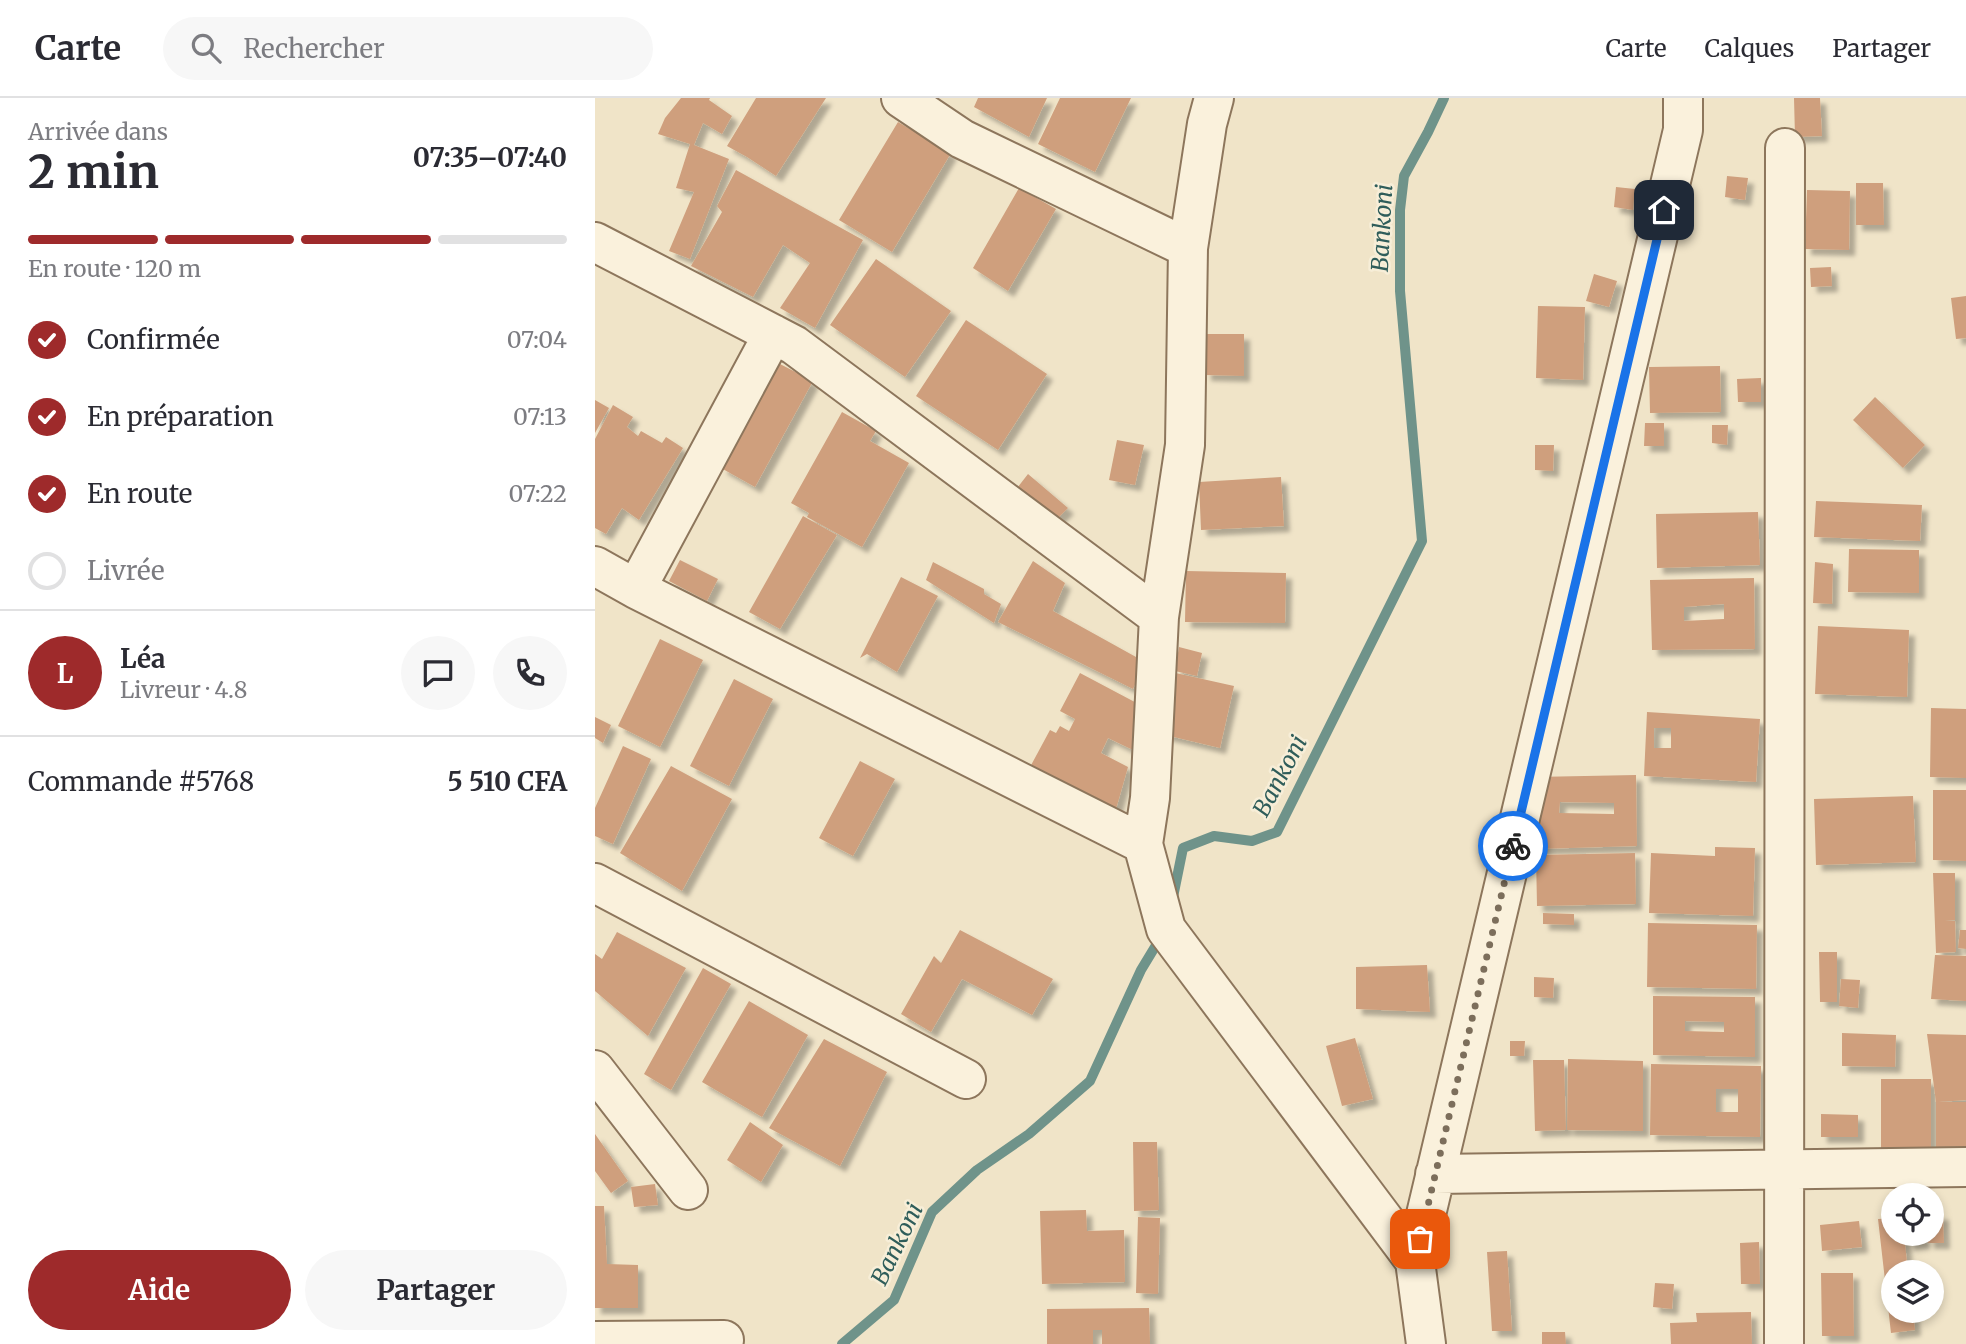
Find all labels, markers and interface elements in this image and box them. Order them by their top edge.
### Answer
search box [163,17,653,80]
text: Carte [35,28,121,69]
icon: search [187,29,225,67]
text: Rechercher [243,32,385,65]
text: Carte [1605,33,1666,64]
text: Calques [1704,33,1794,64]
text: Partager [1832,33,1931,64]
text: Arrivée dans [28,117,168,146]
text: 07:35–07:40 [413,141,567,174]
text: 2 min [28,143,159,201]
pin [1634,180,1694,240]
water label: Bankoni [1365,183,1398,273]
icon: home [1645,191,1683,229]
text: En route · 120 m [28,254,201,283]
icon: check [28,321,66,359]
text: Confirmée [87,323,220,356]
text: 07:04 [507,325,567,354]
icon: check [28,398,66,436]
text: En préparation [87,400,274,433]
text: 07:13 [513,402,567,431]
icon: check [28,475,66,513]
text: En route [87,477,192,510]
text: 07:22 [509,479,567,508]
text: Livrée [87,554,165,587]
button: chat [401,636,475,710]
button: phone [493,636,567,710]
text: Léa [120,642,165,675]
text: L [57,657,73,690]
text: Livreur · 4.8 [120,675,248,704]
water label: Bankoni [1246,730,1313,821]
text: Commande #5768 [28,765,254,798]
text: 5 510 CFA [448,765,567,798]
courier [1478,811,1548,881]
icon: bike [1494,827,1532,865]
map controls [1881,1183,1944,1323]
button: locate [1881,1183,1944,1246]
water label: Bankoni [864,1198,929,1290]
pin [1390,1209,1450,1269]
icon: bag [1401,1220,1439,1258]
button: Aide [28,1250,291,1330]
button: Partager [305,1250,567,1330]
button: layers [1881,1260,1944,1323]

